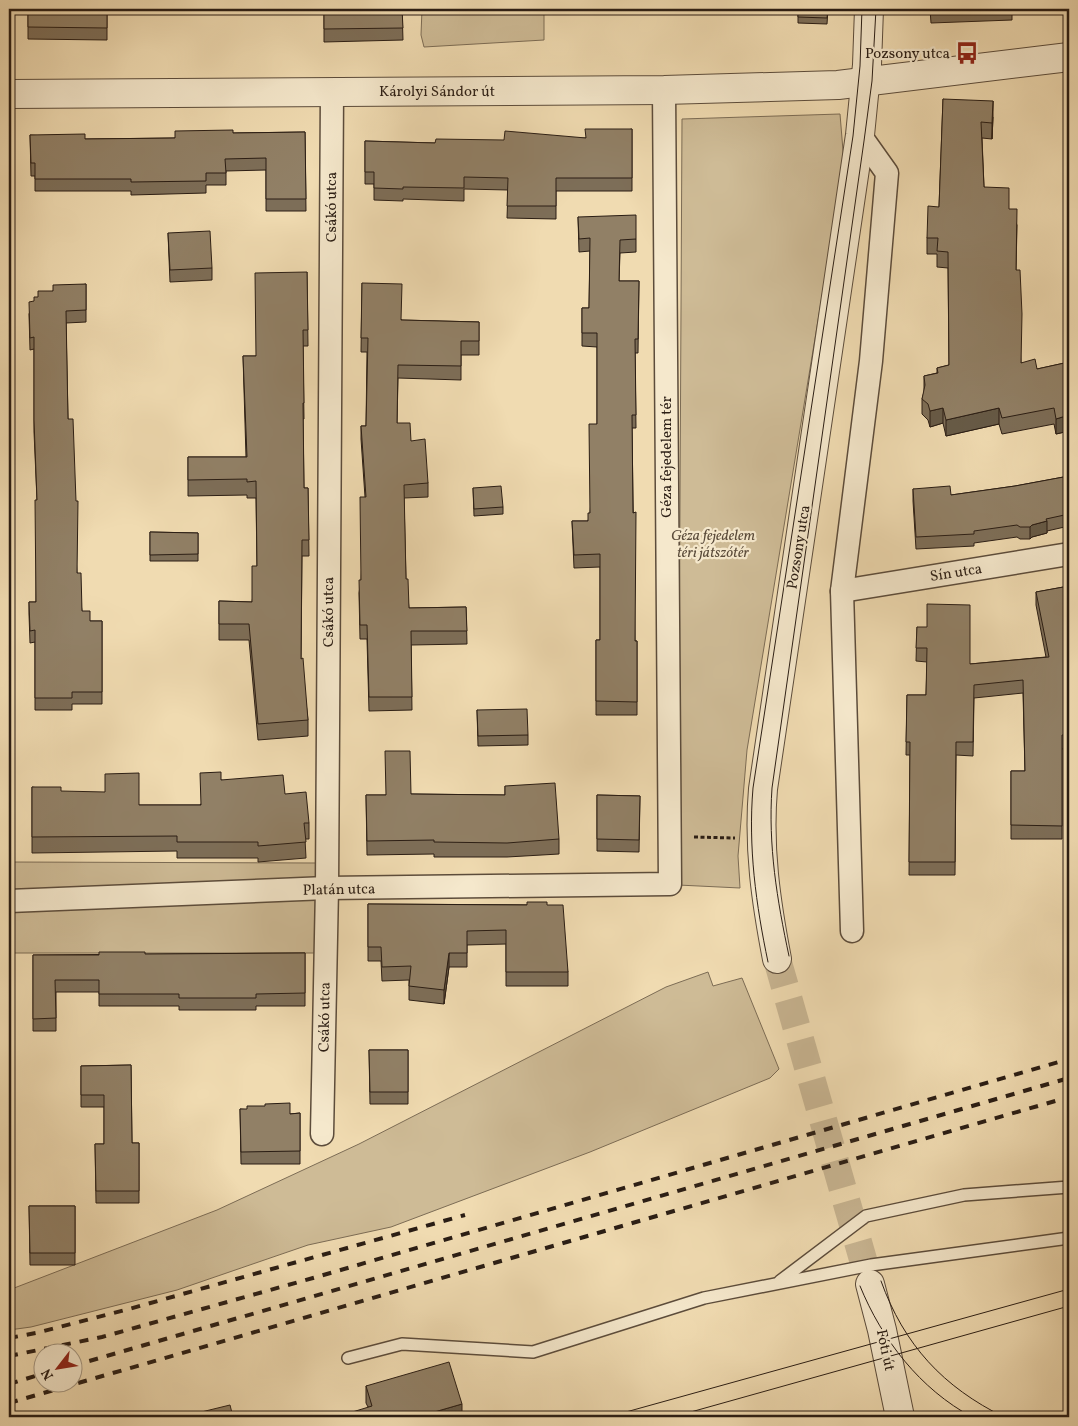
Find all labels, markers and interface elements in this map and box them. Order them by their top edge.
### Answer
bus stop icon: Pozsony utca [954,40,980,66]
place label: Pozsony utca [865,44,950,65]
street label: Károlyi Sándor út [379,82,495,103]
street label: Csákó utca [322,172,343,242]
street label: Géza fejedelem tér [657,396,678,518]
street label: Pozsony utca [782,504,817,591]
park label: Géza fejedelem téri játszótér [671,526,755,564]
street label: Sín utca [929,559,984,588]
street label: Csákó utca [319,577,340,647]
street label: Platán utca [302,879,376,902]
street label: Csákó utca [314,982,337,1052]
street label: Fóti út [870,1328,899,1373]
north arrow [32,1344,82,1394]
text: N [37,1365,59,1383]

